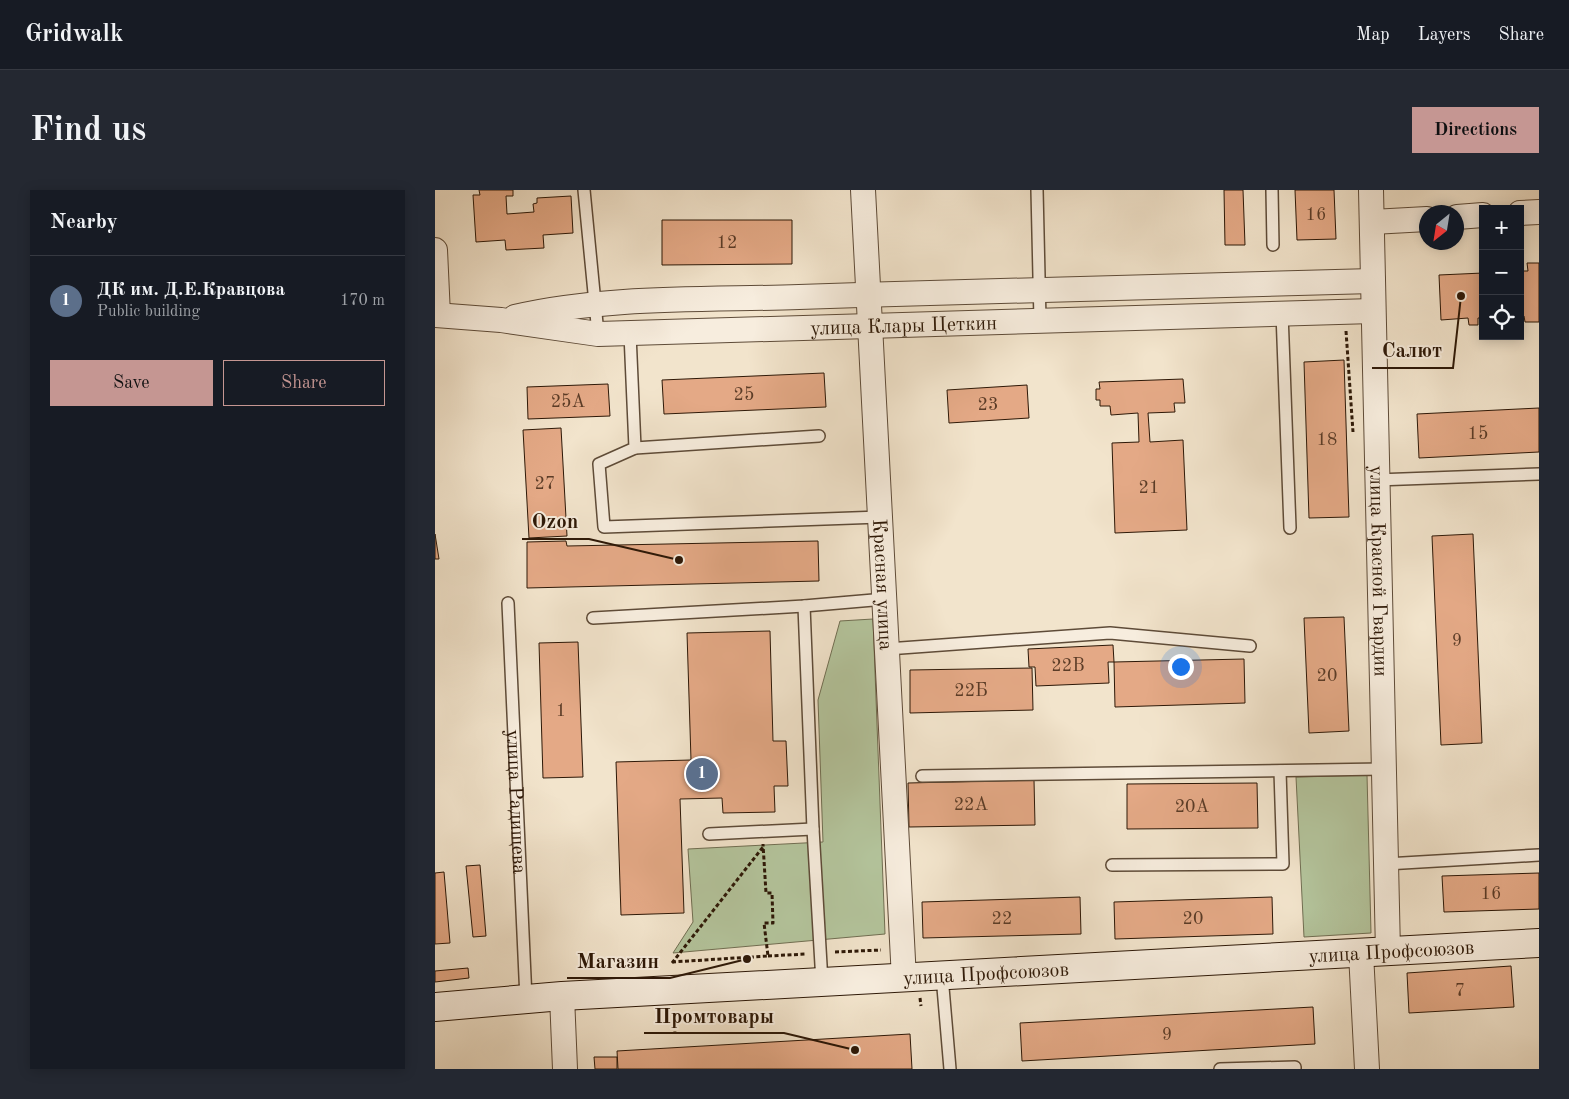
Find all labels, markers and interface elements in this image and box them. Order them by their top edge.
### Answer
text: Gridwalk [25,23,123,47]
text: Map [1356,26,1390,44]
text: Layers [1418,26,1470,44]
text: Share [1498,26,1544,44]
button: Directions [1412,107,1539,153]
text: Find us [30,113,146,148]
north arrow [1419,205,1464,250]
map controls [1479,205,1524,340]
button: + [1479,205,1524,250]
house number: 16 [1306,206,1326,224]
text: Nearby [50,212,118,233]
house number: 12 [717,234,737,252]
button: − [1479,250,1524,295]
text: ДК им. Д.Е.Кравцова [97,281,285,300]
text: 1 [61,293,71,309]
text: 170 m [340,293,385,309]
button: locate [1479,295,1524,340]
text: Public building [97,304,200,320]
street label: улица Клары Цеткин [810,314,998,340]
callout: Салют [1372,332,1453,368]
text: Салют [1382,341,1442,362]
button: Save [50,360,213,406]
button: Share [223,360,385,406]
house number: 25 [734,386,754,404]
house number: 25А [551,393,586,411]
house number: 23 [978,396,998,414]
house number: 15 [1468,425,1488,443]
house number: 18 [1317,431,1337,449]
street label: улица Красной Гвардии [1365,465,1390,677]
house number: 27 [535,475,555,493]
house number: 21 [1139,479,1159,497]
callout: Ozon [522,503,589,539]
text: Ozon [532,512,578,533]
street label: Красная улица [868,518,895,651]
house number: 9 [1452,632,1462,650]
your location [1168,654,1194,680]
house number: 22В [1051,657,1085,675]
house number: 20 [1317,667,1337,685]
house number: 22Б [954,682,988,700]
house number: 1 [556,702,566,720]
street label: улица Радищева [502,729,528,875]
pin: 1 [686,755,718,793]
house number: 22А [954,796,989,814]
house number: 20А [1175,798,1210,816]
house number: 16 [1481,885,1501,903]
house number: 22 [992,910,1012,928]
house number: 20 [1183,910,1203,928]
street label: улица Профсоюзов [1308,939,1475,967]
callout: Магазин [567,942,670,978]
text: Магазин [577,952,659,973]
street label: улица Профсоюзов [902,961,1070,989]
house number: 7 [1455,982,1465,1000]
callout: Промтовары [644,997,784,1033]
text: Промтовары [654,1007,774,1028]
house number: 9 [1162,1026,1172,1044]

